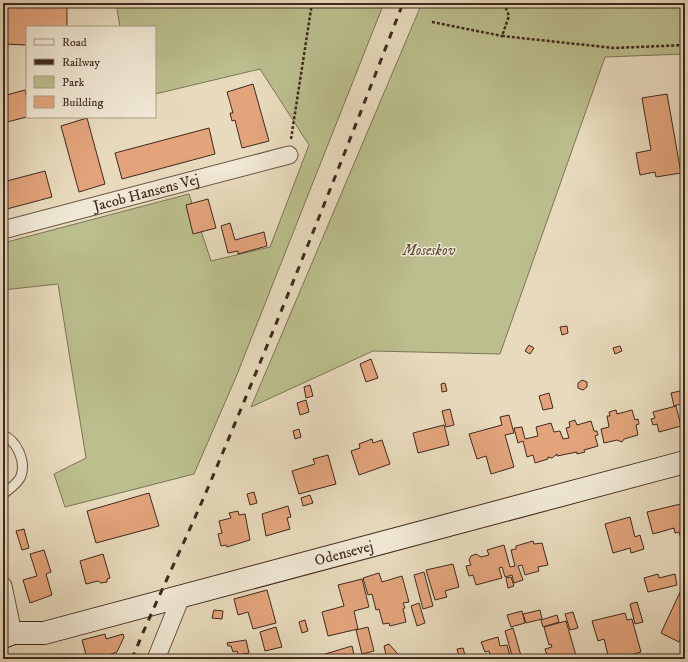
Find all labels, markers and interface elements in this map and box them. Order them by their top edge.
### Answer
legend [26,26,156,118]
text: Road [62,35,87,50]
text: Railway [62,55,100,70]
text: Park [62,75,84,90]
text: Building [62,95,103,110]
street label: Jacob Hansens Vej [89,169,201,216]
park label: Moseskov [402,241,455,260]
street label: Odensevej [312,536,375,570]

